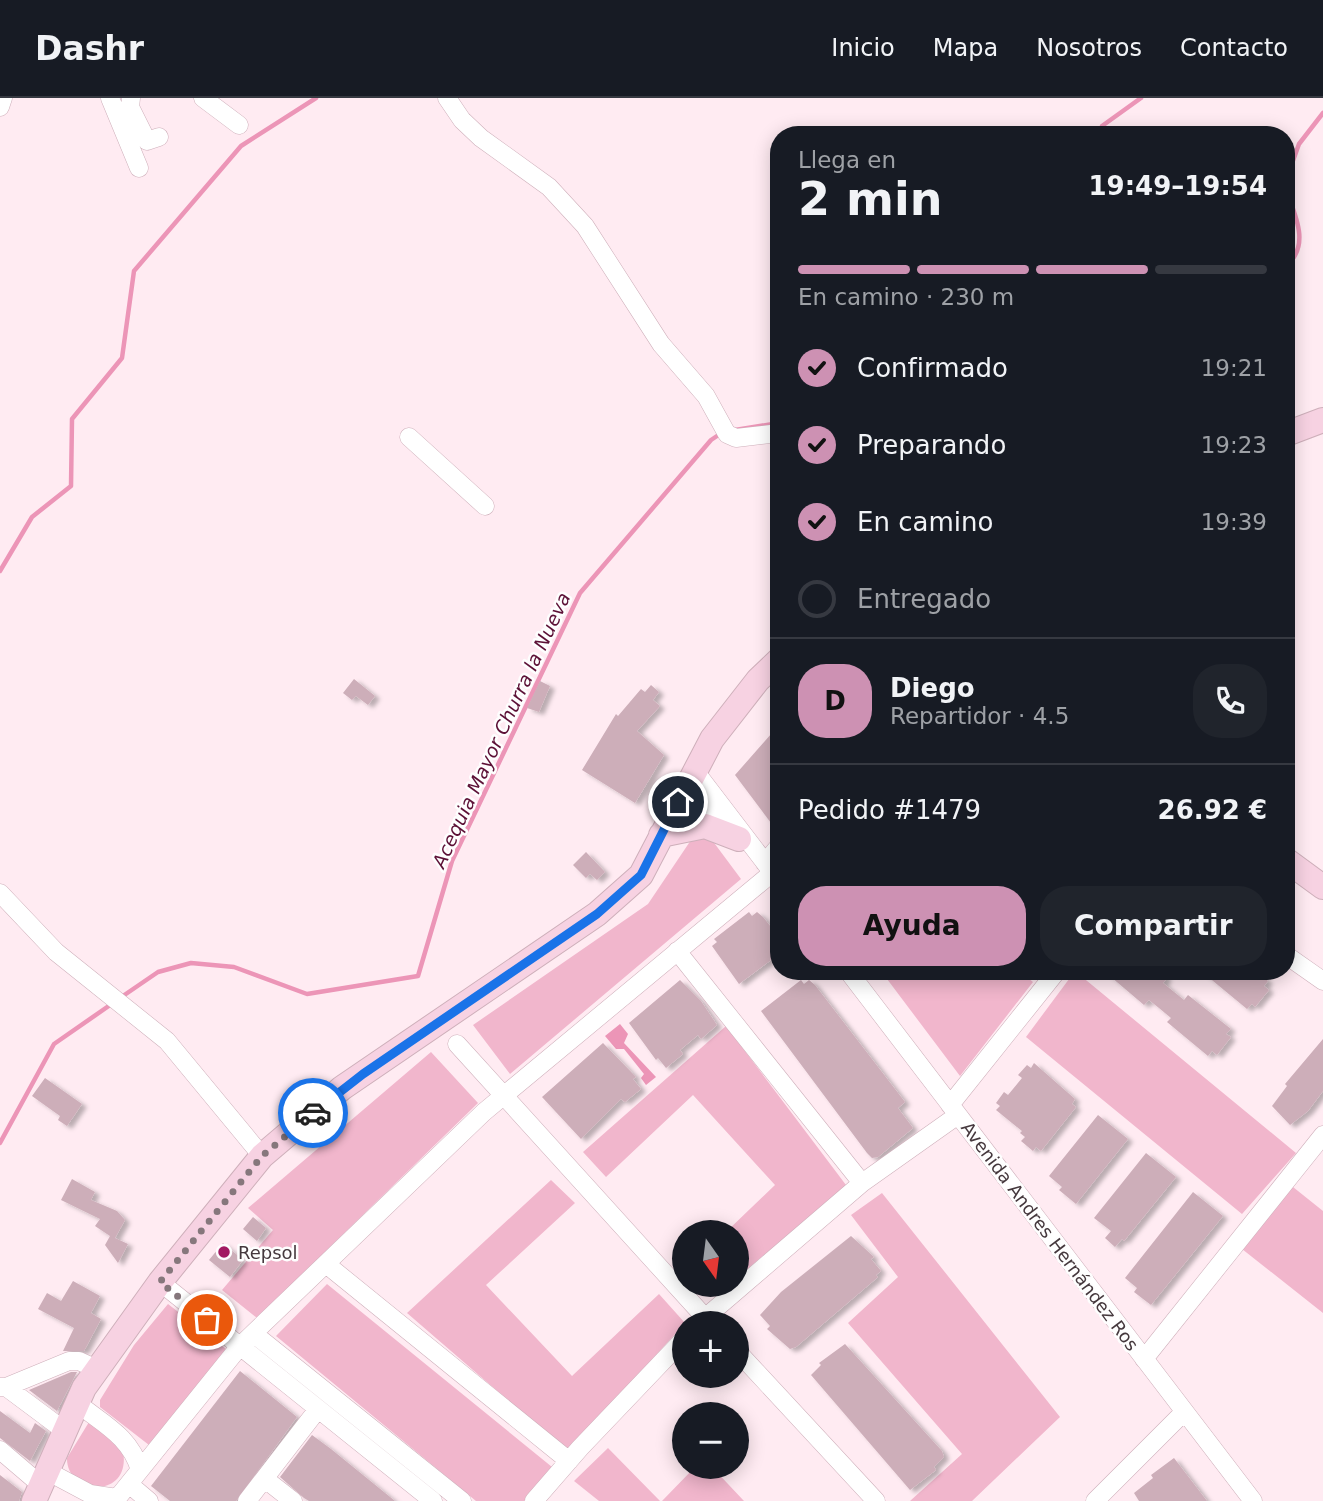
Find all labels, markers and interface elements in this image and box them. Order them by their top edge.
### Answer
text: Dashr [35,29,144,68]
text: Inicio [831,34,895,62]
text: Mapa [933,34,998,62]
text: Nosotros [1036,34,1142,62]
text: Contacto [1180,34,1288,62]
text: Llega en [798,147,896,173]
text: 19:49–19:54 [1088,171,1267,201]
text: 2 min [798,172,942,226]
text: En camino · 230 m [798,284,1014,310]
icon: check [798,349,836,387]
text: Confirmado [857,353,1008,383]
text: 19:21 [1201,355,1267,381]
icon: check [798,426,836,464]
text: Preparando [857,430,1006,460]
text: 19:23 [1201,432,1267,458]
icon: check [798,503,836,541]
text: En camino [857,507,993,537]
text: 19:39 [1201,509,1267,535]
text: Entregado [857,584,991,614]
water label: Acequia Mayor Churra la Nueva [426,589,575,873]
button: phone [1193,664,1267,738]
text: Diego [890,673,975,703]
text: D [824,686,846,716]
text: Repartidor · 4.5 [890,703,1069,729]
pin [648,772,708,832]
icon: home [659,783,697,821]
text: Pedido #1479 [798,795,981,825]
text: 26.92 € [1158,795,1267,825]
button: Ayuda [798,886,1026,966]
button: Compartir [1040,886,1267,966]
courier [278,1078,348,1148]
icon: car [294,1094,332,1132]
street label: Avenida Andres Hernández Ros [957,1117,1143,1355]
north arrow [672,1220,749,1297]
map controls [672,1220,749,1479]
place label: Repsol [238,1242,298,1263]
marker: Repsol [216,1244,232,1260]
pin [177,1290,237,1350]
icon: bag [188,1301,226,1339]
button: + [672,1311,749,1388]
button: − [672,1402,749,1479]

